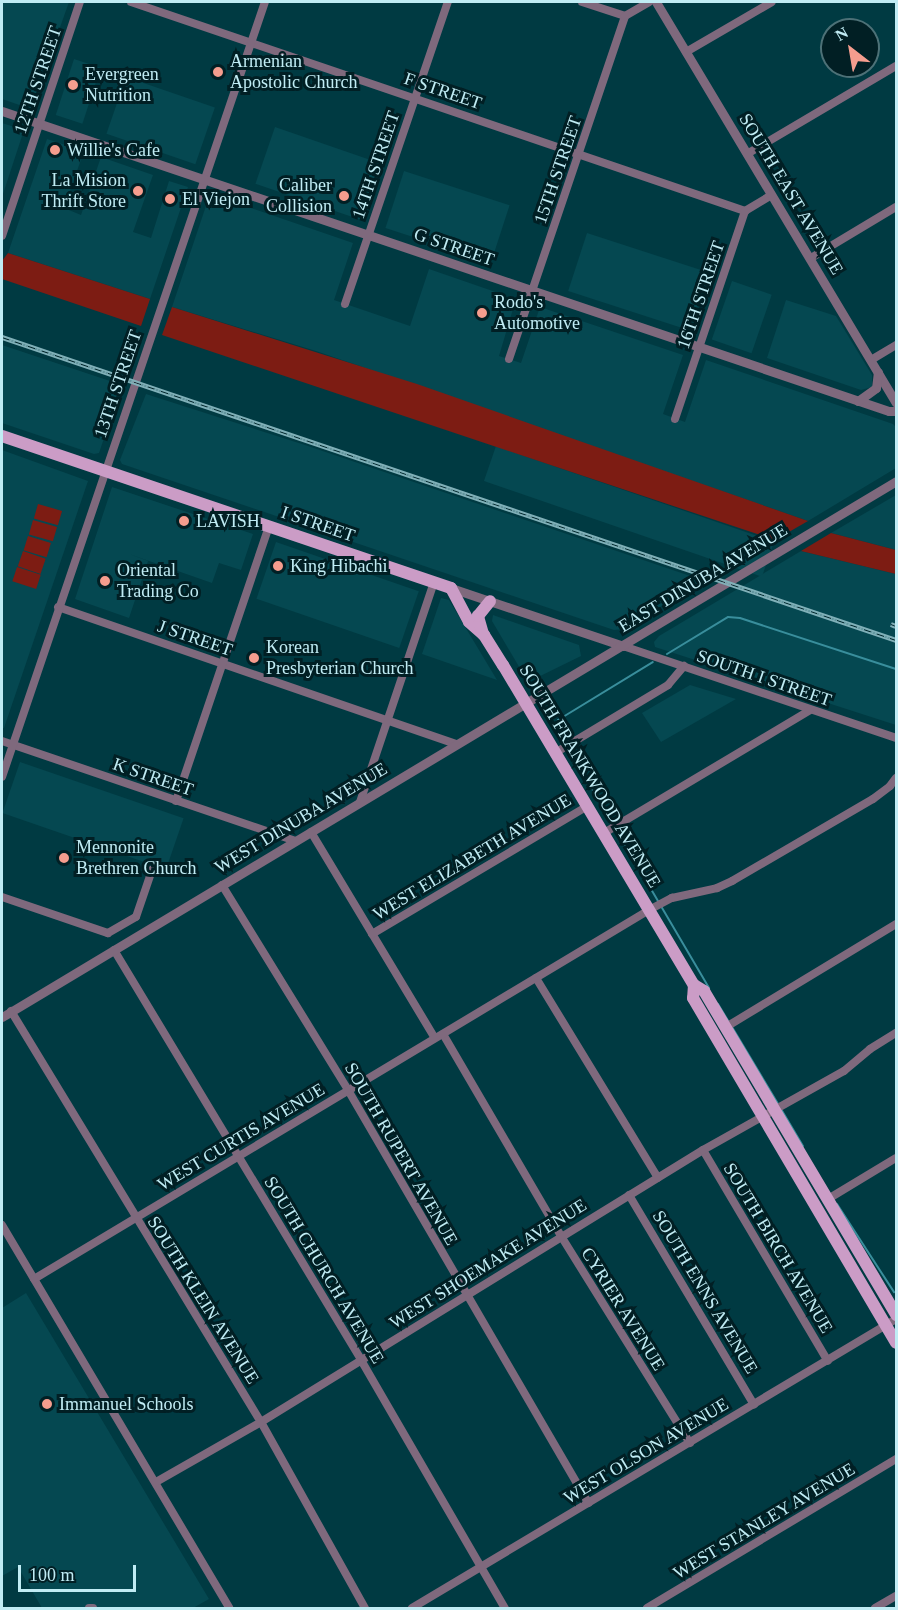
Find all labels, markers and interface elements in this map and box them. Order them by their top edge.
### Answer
north arrow [820,18,880,78]
street label: 12TH STREET [9,23,67,137]
text: N [832,24,851,44]
place label: Armenian Apostolic Church [230,51,357,94]
place label: Evergreen Nutrition [85,64,159,106]
marker: Armenian Apostolic Church [211,65,225,79]
street label: F STREET [401,68,485,114]
marker: Evergreen Nutrition [66,78,80,92]
street label: 14TH STREET [347,108,405,222]
street label: SOUTH EAST AVENUE [734,109,848,279]
street label: 15TH STREET [529,113,587,227]
place label: Willie's Cafe [67,139,160,161]
marker: Willie's Cafe [48,143,62,157]
place label: La Mision Thrift Store [42,170,126,213]
place label: Caliber Collision [266,175,332,218]
marker: La Mision Thrift Store [131,184,145,198]
place label: El Viejon [182,188,250,210]
marker: Caliber Collision [337,189,351,203]
marker: El Viejon [163,192,177,206]
street label: G STREET [411,223,497,271]
street label: 16TH STREET [672,238,730,352]
place label: Rodo's Automotive [494,292,580,334]
marker: Rodo's Automotive [475,306,489,320]
street label: 13TH STREET [89,327,147,441]
street label: I STREET [278,501,358,547]
place label: LAVISH [196,510,260,532]
marker: LAVISH [177,514,191,528]
street label: EAST DINUBA AVENUE [614,518,792,638]
place label: King Hibachi [290,555,387,577]
marker: King Hibachi [271,559,285,573]
place label: Oriental Trading Co [117,560,199,602]
marker: Oriental Trading Co [98,574,112,588]
street label: J STREET [155,615,235,661]
place label: Korean Presbyterian Church [266,637,413,680]
street label: SOUTH I STREET [694,645,834,711]
marker: Korean Presbyterian Church [247,651,261,665]
street label: SOUTH FRANKWOOD AVENUE [514,660,666,892]
street label: K STREET [110,753,196,801]
street label: WEST DINUBA AVENUE [210,757,392,879]
street label: WEST ELIZABETH AVENUE [368,789,576,925]
place label: Mennonite Brethren Church [76,837,196,880]
marker: Mennonite Brethren Church [57,851,71,865]
street label: SOUTH RUPERT AVENUE [339,1058,463,1250]
street label: WEST CURTIS AVENUE [153,1078,329,1196]
street label: SOUTH BIRCH AVENUE [718,1159,838,1337]
street label: SOUTH CHURCH AVENUE [259,1172,389,1368]
street label: WEST SHOEMAKE AVENUE [385,1194,591,1334]
street label: SOUTH ENNS AVENUE [647,1206,763,1378]
street label: SOUTH KLEIN AVENUE [142,1212,264,1388]
street label: CYRIER AVENUE [576,1243,670,1375]
place label: Immanuel Schools [59,1393,193,1415]
street label: WEST OLSON AVENUE [559,1393,733,1509]
marker: Immanuel Schools [40,1397,54,1411]
street label: WEST STANLEY AVENUE [668,1458,860,1584]
scale bar [21,1553,140,1591]
text: 100 m [29,1565,75,1585]

